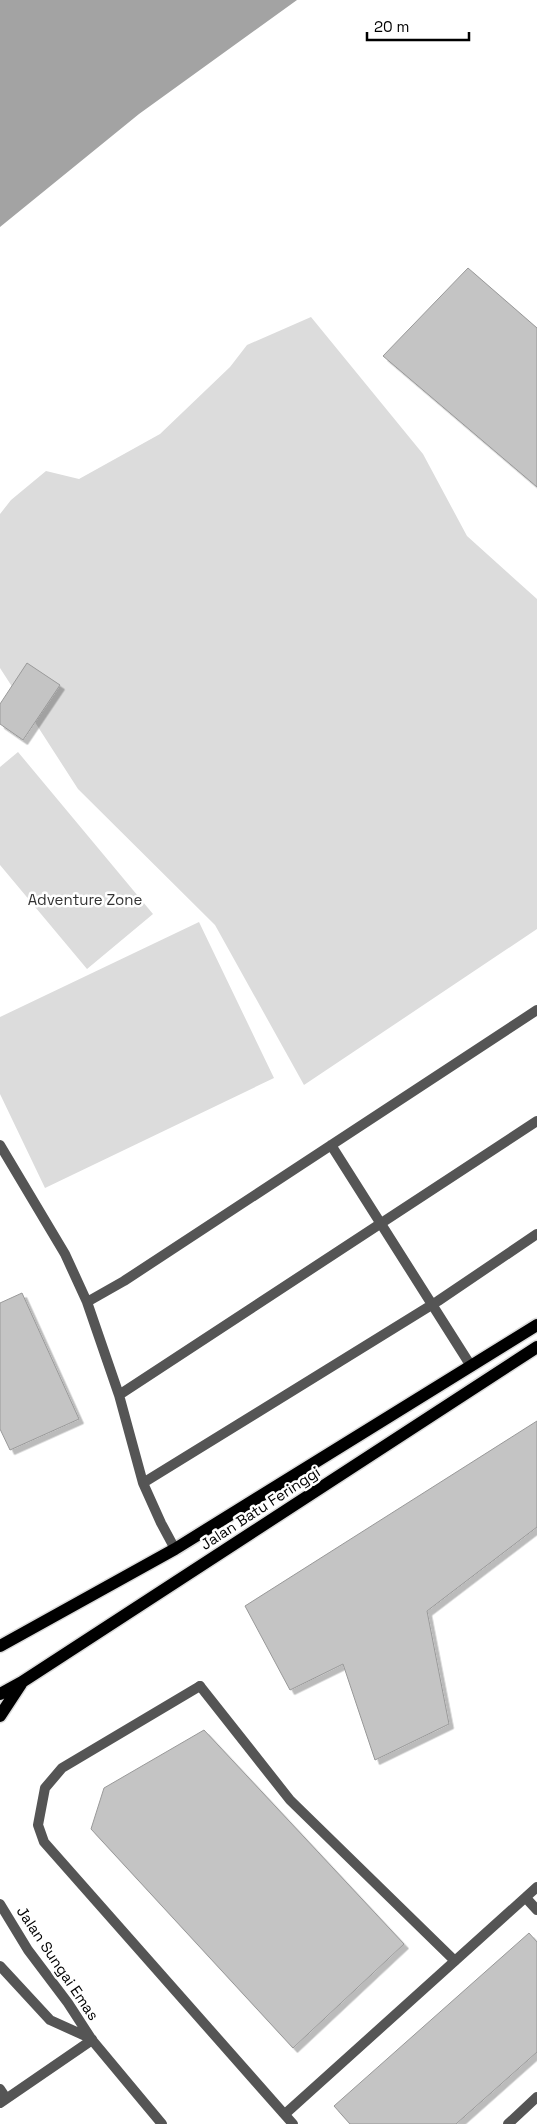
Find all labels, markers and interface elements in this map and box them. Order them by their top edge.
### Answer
scale bar [367,10,470,42]
text: 20 m [374,17,409,36]
park label: Adventure Zone [28,890,142,909]
street label: Jalan Batu Feringgi [197,1462,323,1554]
street label: Jalan Sungai Emas [13,1902,103,2024]

